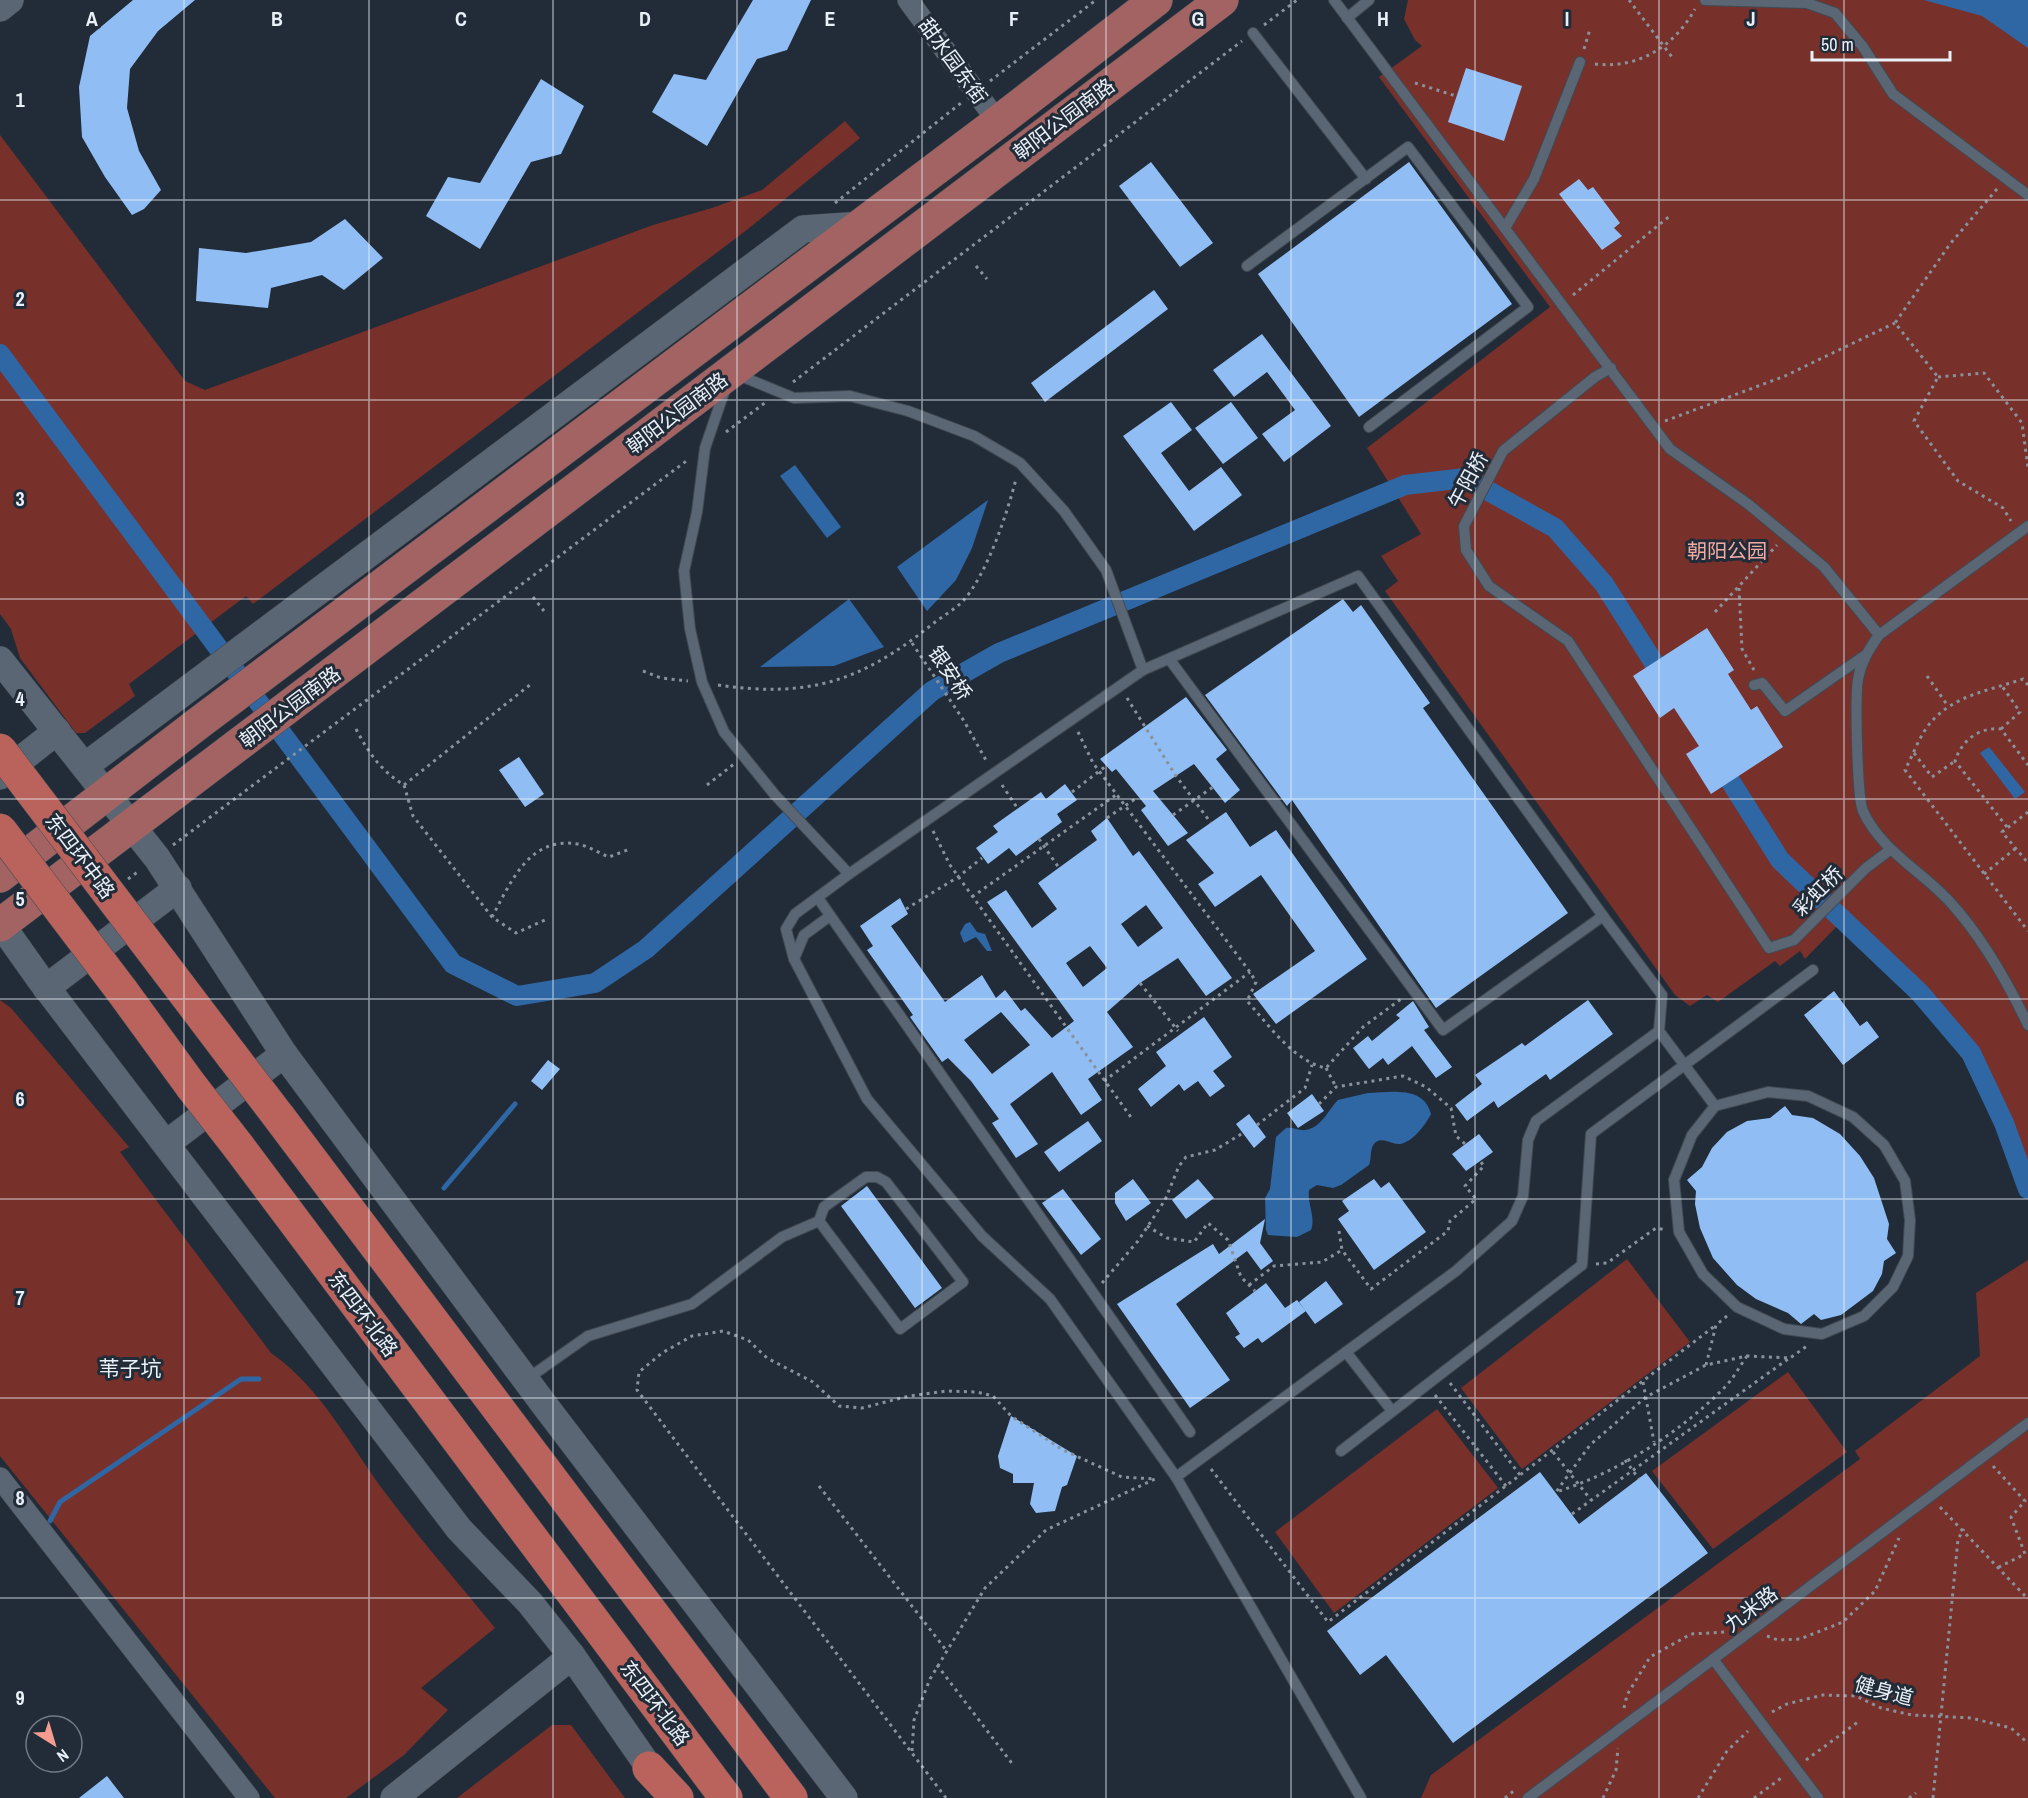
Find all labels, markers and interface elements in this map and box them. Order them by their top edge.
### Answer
text: A [86,5,98,32]
text: B [271,5,283,32]
text: C [455,5,467,32]
text: D [639,5,651,32]
text: E [825,5,836,32]
text: F [1009,5,1019,32]
text: G [1192,5,1204,32]
text: H [1377,5,1389,32]
text: I [1565,5,1569,32]
text: J [1746,5,1756,32]
street label: 甜水园东街 [913,12,994,109]
scale bar [1812,24,1950,62]
text: 50 m [1821,32,1854,57]
street label: 朝阳公园南路 [1008,72,1120,165]
text: 1 [15,86,25,113]
text: 2 [15,285,25,312]
street label: 朝阳公园南路 [621,366,733,459]
street label: 午阳桥 [1442,447,1494,513]
text: 3 [15,485,25,512]
park label: 朝阳公园 [1687,537,1767,564]
street label: 银安桥 [922,640,978,705]
street label: 朝阳公园南路 [234,660,346,753]
text: 4 [15,685,25,712]
street label: 东四环中路 [40,808,121,904]
street label: 彩虹桥 [1787,860,1848,921]
text: 5 [15,885,25,912]
text: 6 [15,1085,25,1112]
street label: 东四环北路 [323,1266,404,1362]
text: 7 [15,1284,25,1311]
district label: 苇子坑 [99,1354,162,1383]
text: 8 [15,1484,25,1511]
street label: 九米路 [1719,1580,1783,1637]
street label: 东四环北路 [615,1655,696,1751]
street label: 健身道 [1852,1670,1917,1711]
text: 9 [15,1684,25,1711]
north arrow [24,1714,84,1774]
text: N [53,1744,73,1768]

